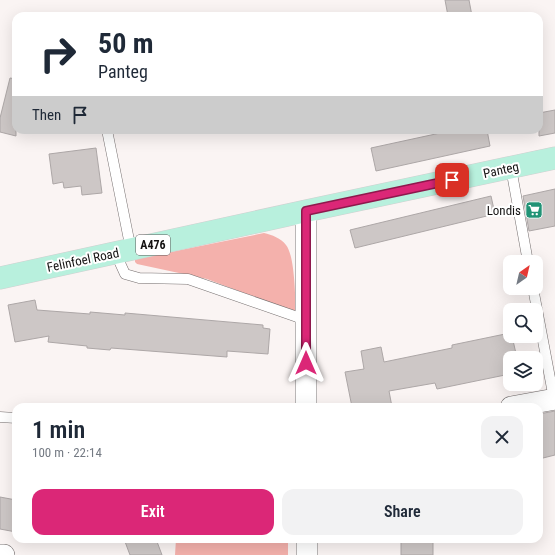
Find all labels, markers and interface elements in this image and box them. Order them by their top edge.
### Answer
text: 50 m [98,27,154,60]
icon: right [32,28,84,80]
text: Panteg [98,61,148,82]
icon: arrive [69,104,91,126]
text: Then [32,106,61,124]
street label: Panteg [482,159,520,181]
pin [435,163,469,197]
icon: arrive [441,169,463,191]
supermarket icon: Londis [524,200,544,220]
place label: Londis [487,203,521,218]
road number: A476 [136,235,170,255]
street label: Felinfoel Road [46,245,120,275]
north arrow [503,255,543,295]
map controls [503,255,543,391]
button: search [503,303,543,343]
position arrow [285,342,327,384]
button: layers [503,351,543,391]
text: 1 min [32,416,85,444]
button: close [481,416,523,458]
text: 100 m · 22:14 [32,445,102,460]
button: Exit [32,489,274,535]
button: Share [282,489,523,535]

